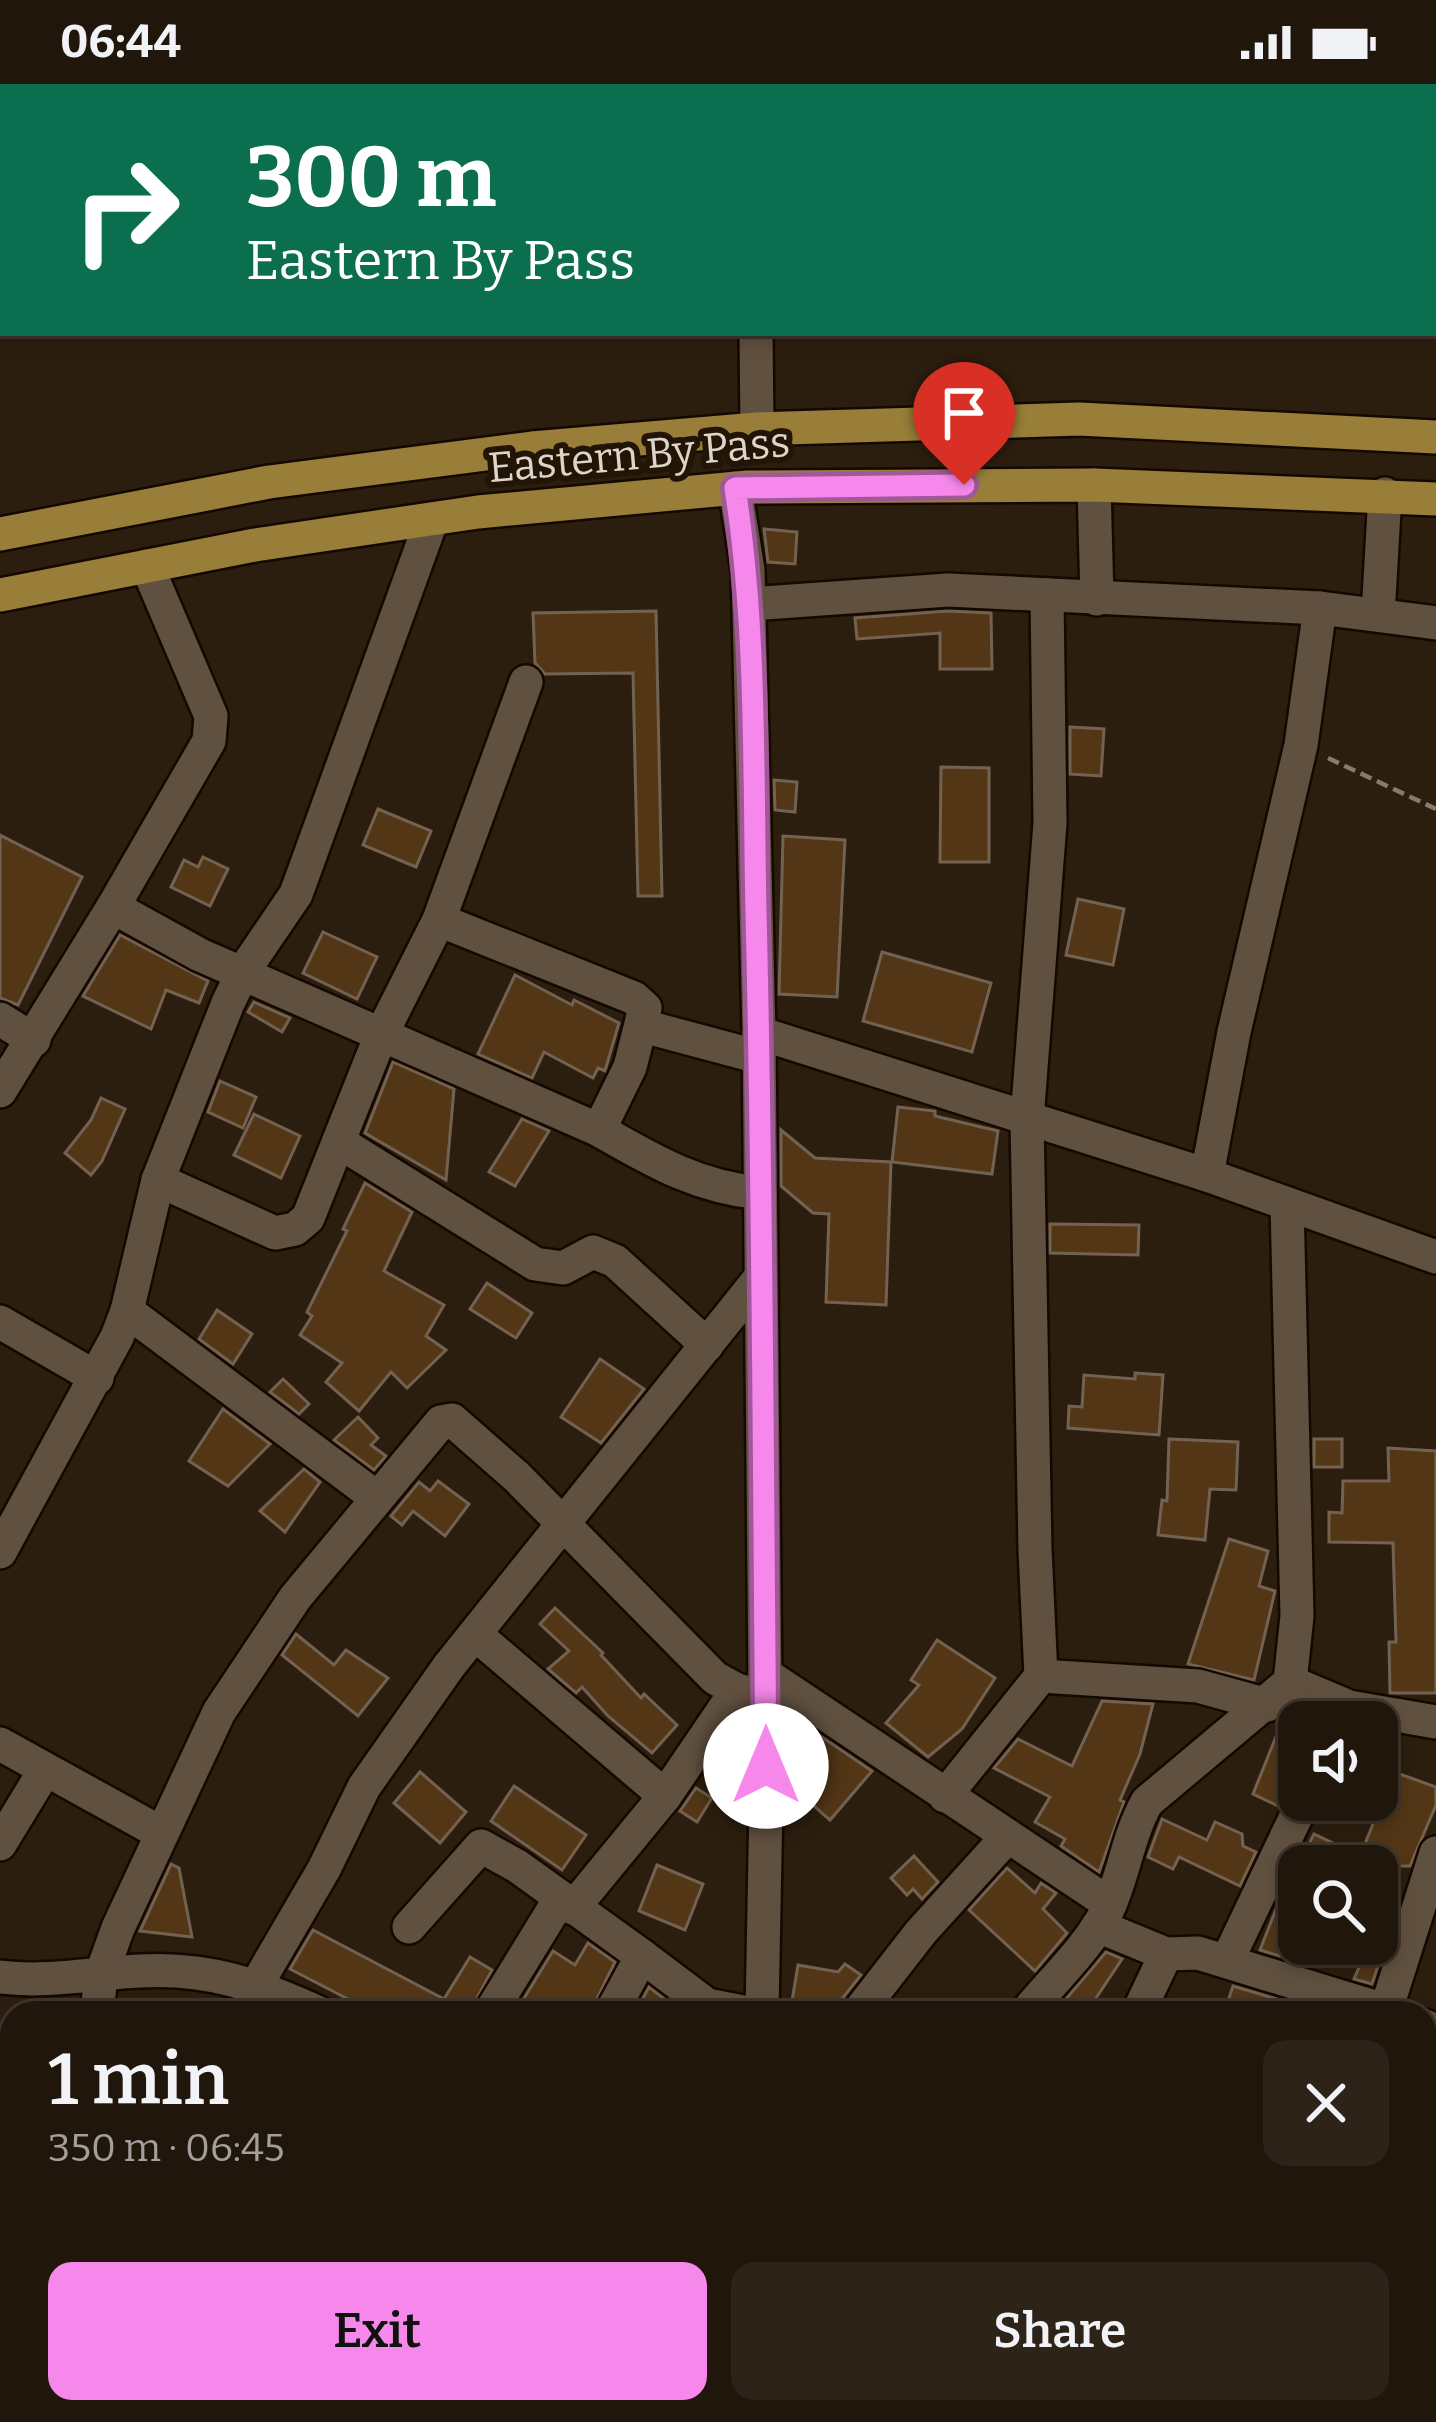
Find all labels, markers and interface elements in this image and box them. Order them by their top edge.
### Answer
text: 06:44 [60,15,181,69]
text: 300 m [246,127,496,228]
icon: right [48,132,204,288]
text: Eastern By Pass [246,229,635,293]
pin [913,362,1015,485]
icon: arrive [931,380,997,446]
street label: Eastern By Pass [486,417,792,493]
map controls [1278,1701,1398,1965]
button: sound [1278,1701,1398,1821]
position arrow [703,1703,829,1829]
button: search [1278,1845,1398,1965]
text: 1 min [48,2037,229,2123]
button: close [1263,2040,1389,2166]
text: 350 m · 06:45 [48,2125,285,2171]
button: Exit [48,2262,707,2400]
button: Share [731,2262,1389,2400]

